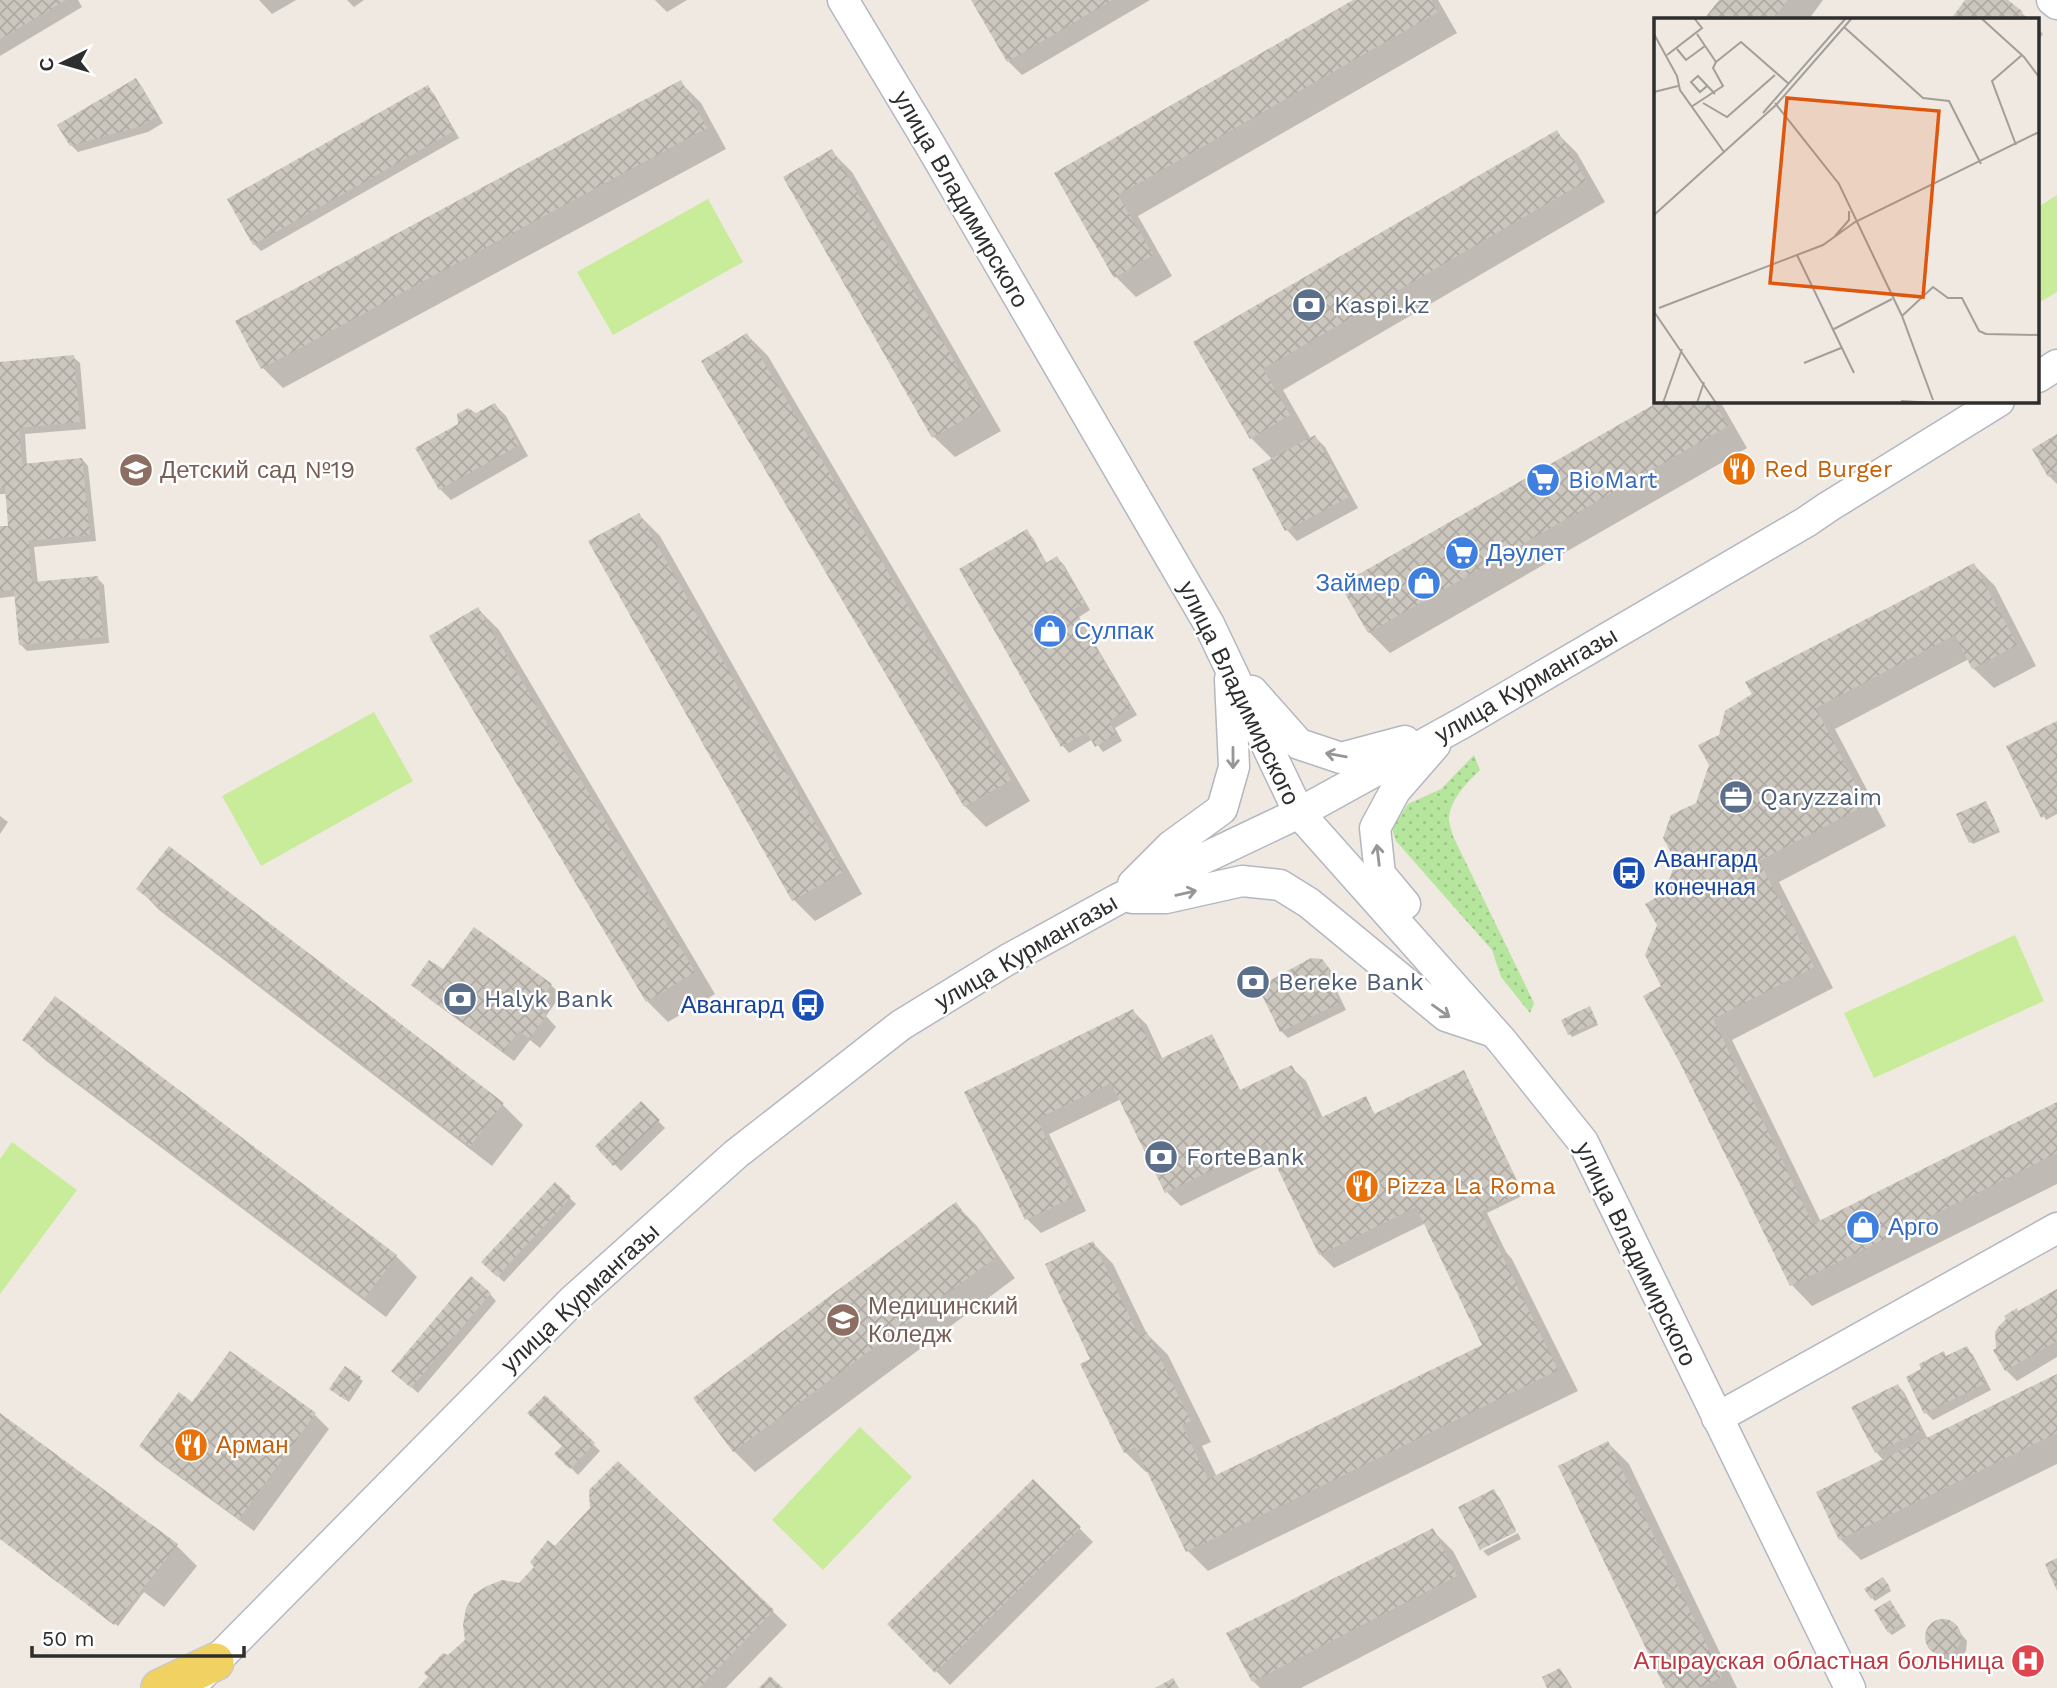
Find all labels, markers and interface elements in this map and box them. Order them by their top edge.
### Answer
inset map [1654,18,2039,402]
north arrow [28,28,98,98]
text: С [34,56,59,72]
street label: улица Владимирского [887,86,1035,312]
bank icon: Kaspi.kz [1290,286,1328,324]
place label: Kaspi.kz [1334,291,1430,319]
restaurant icon: Red Burger [1720,450,1758,488]
school or university icon: Детский сад №19 [117,451,155,489]
place label: Red Burger [1764,455,1893,483]
place label: Детский сад №19 [160,456,355,484]
supermarket icon: BioMart [1524,461,1562,499]
place label: BioMart [1568,466,1657,494]
supermarket icon: Дәулет [1443,534,1481,572]
place label: Дәулет [1486,539,1565,567]
shop icon: Займер [1405,564,1443,602]
place label: Займер [1316,569,1400,597]
street label: улица Владимирского [1173,576,1305,810]
shop icon: Сулпак [1031,612,1069,650]
place label: Сулпак [1074,617,1154,645]
street label: улица Курмангазы [1430,621,1622,749]
one-way arrow [1226,746,1240,769]
one-way arrow [1325,748,1348,761]
office icon: Qaryzzaim [1717,778,1755,816]
place label: Qaryzzaim [1760,783,1882,811]
one-way arrow [1372,844,1385,867]
place label: Авангард конечная [1654,845,1757,901]
bus stop icon: Авангард конечная [1610,854,1648,892]
one-way arrow [1174,886,1197,900]
street label: улица Курмангазы [930,888,1122,1016]
bank icon: Bereke Bank [1234,963,1272,1001]
place label: Bereke Bank [1278,968,1424,996]
bank icon: Halyk Bank [441,980,479,1018]
place label: Halyk Bank [484,985,614,1013]
bus stop icon: Авангард [789,986,827,1024]
place label: Авангард [681,991,784,1019]
one-way arrow [1431,1004,1450,1018]
street label: улица Владимирского [1570,1137,1702,1371]
bank icon: ForteBank [1142,1138,1180,1176]
place label: ForteBank [1186,1143,1305,1171]
restaurant icon: Pizza La Roma [1343,1167,1381,1205]
place label: Pizza La Roma [1386,1172,1556,1200]
shop icon: Арго [1844,1208,1882,1246]
place label: Арго [1888,1213,1939,1241]
street label: улица Курмангазы [495,1218,665,1378]
place label: Медицинский Коледж [868,1292,1018,1348]
school or university icon: Медицинский Коледж [824,1301,862,1339]
restaurant icon: Арман [172,1426,210,1464]
place label: Арман [216,1431,288,1459]
scale bar [32,1614,243,1658]
text: 50 m [42,1626,94,1651]
hospital icon: Атырауская областная больница [2009,1642,2047,1680]
place label: Атырауская областная больница [1634,1647,2005,1675]

